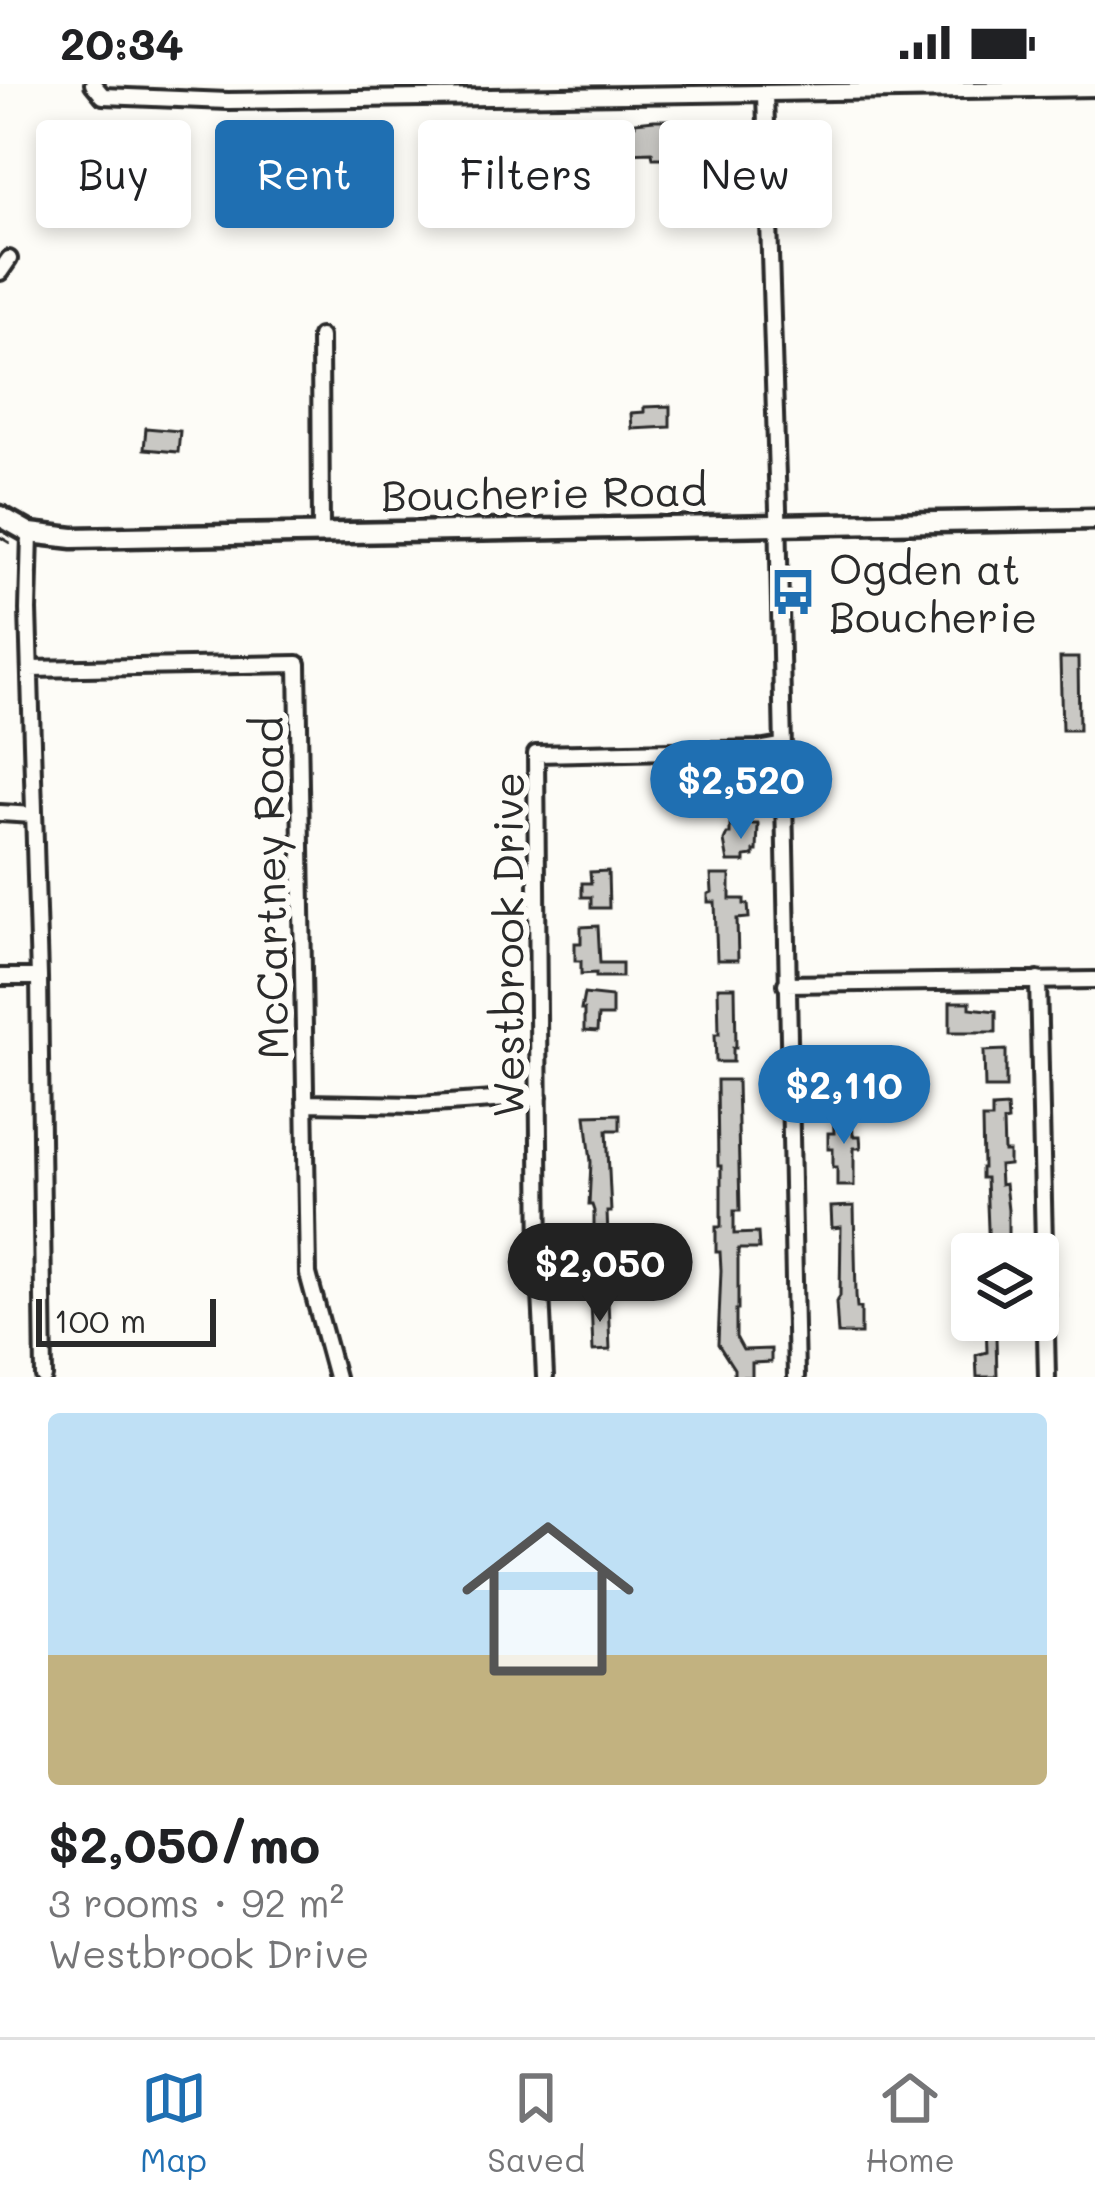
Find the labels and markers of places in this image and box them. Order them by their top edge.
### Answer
place label: Ogden at Boucherie [829,541,1037,644]
bus stop icon: Ogden at Boucherie [768,567,818,617]
pin: $2,520 [643,740,839,842]
pin: $2,110 [746,1045,942,1147]
pin: $2,050 [502,1223,698,1325]

